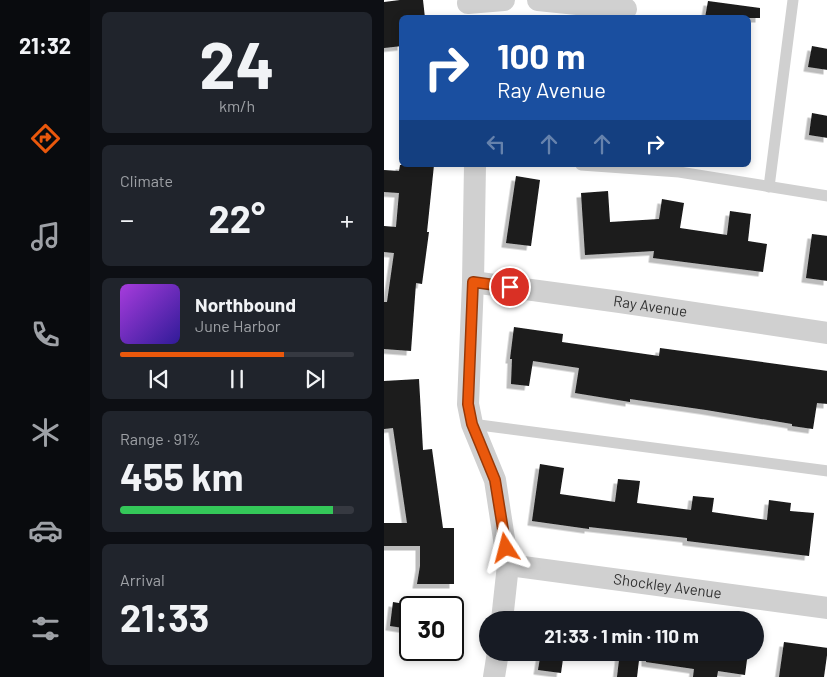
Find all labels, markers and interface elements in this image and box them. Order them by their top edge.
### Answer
text: 24 [199,24,275,102]
text: 21:32 [19,32,71,58]
text: 100 m [497,34,586,76]
icon: right [414,35,479,100]
text: Ray Avenue [497,76,606,102]
text: km/h [219,96,255,115]
icon: directions [28,121,63,156]
icon: left [482,130,510,158]
icon: ahead [535,130,563,158]
icon: ahead [588,130,616,158]
icon: right [641,130,669,158]
text: Climate [120,171,173,190]
text: 22° [209,195,265,241]
text: − [120,202,134,236]
text: + [340,202,354,236]
icon: music [28,219,63,254]
pin [489,266,531,308]
icon: arrive [496,273,524,301]
street label: Ray Avenue [612,291,689,320]
text: Northbound [195,293,296,316]
text: June Harbor [195,316,281,335]
icon: phone [28,317,63,352]
icon: previous [145,365,173,393]
icon: pause [223,365,251,393]
icon: next [301,365,329,393]
icon: climate [28,415,63,450]
text: Range · 91% [120,429,201,448]
text: 455 km [120,453,244,499]
icon: car [28,513,63,548]
position arrow [479,521,531,573]
street label: Shockley Avenue [612,569,723,602]
text: Arrival [120,570,165,589]
text: 21:33 [120,594,209,640]
speed limit sign: 30 [399,596,464,661]
icon: filters [28,611,63,646]
text: 21:33 · 1 min · 110 m [544,624,699,647]

